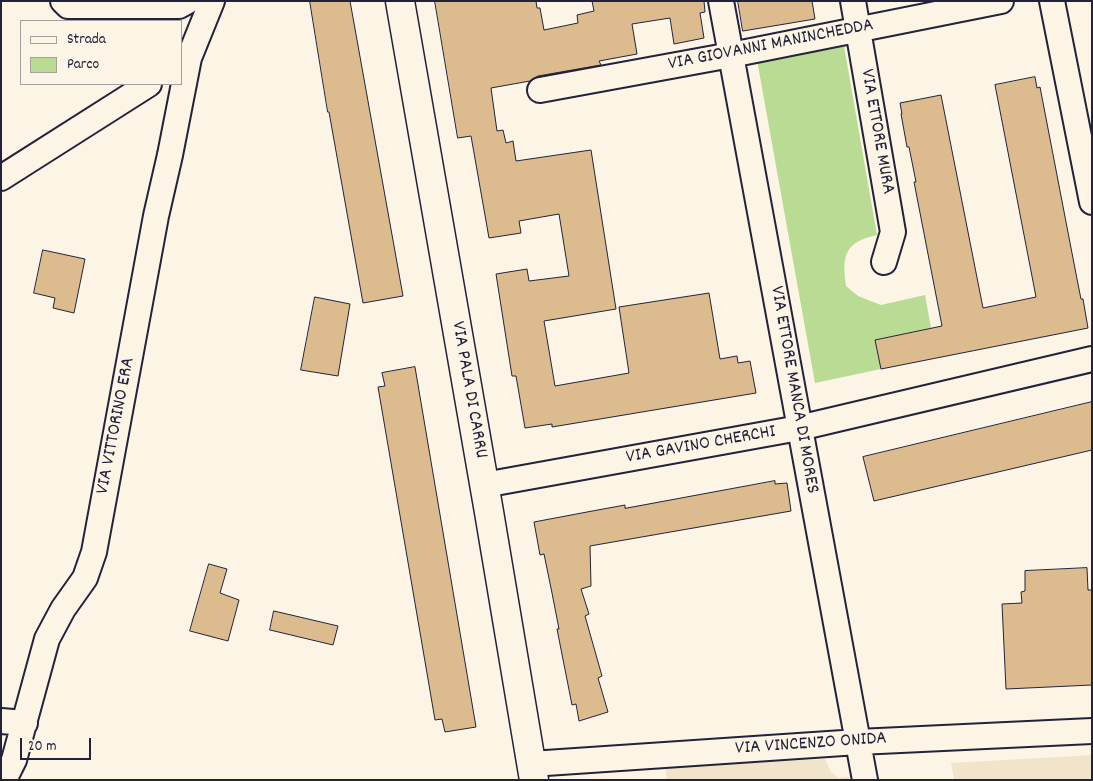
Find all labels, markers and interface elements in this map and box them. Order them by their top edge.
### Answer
street label: VIA GIOVANNI MANINCHEDDA [666,15,876,77]
legend [20,20,182,85]
text: Strada [67,29,106,51]
text: Parco [67,54,99,76]
street label: VIA ETTORE MURA [854,68,898,196]
street label: VIA ETTORE MANCA DI MORES [764,285,822,495]
street label: VIA PALA DI CARRU [445,320,491,460]
street label: VIA VITTORINO ERA [93,356,141,496]
street label: VIA GAVINO CHERCHI [624,422,778,470]
scale bar [22,728,94,760]
street label: VIA VINCENZO ONIDA [735,728,887,762]
text: 20 m [28,736,56,758]

